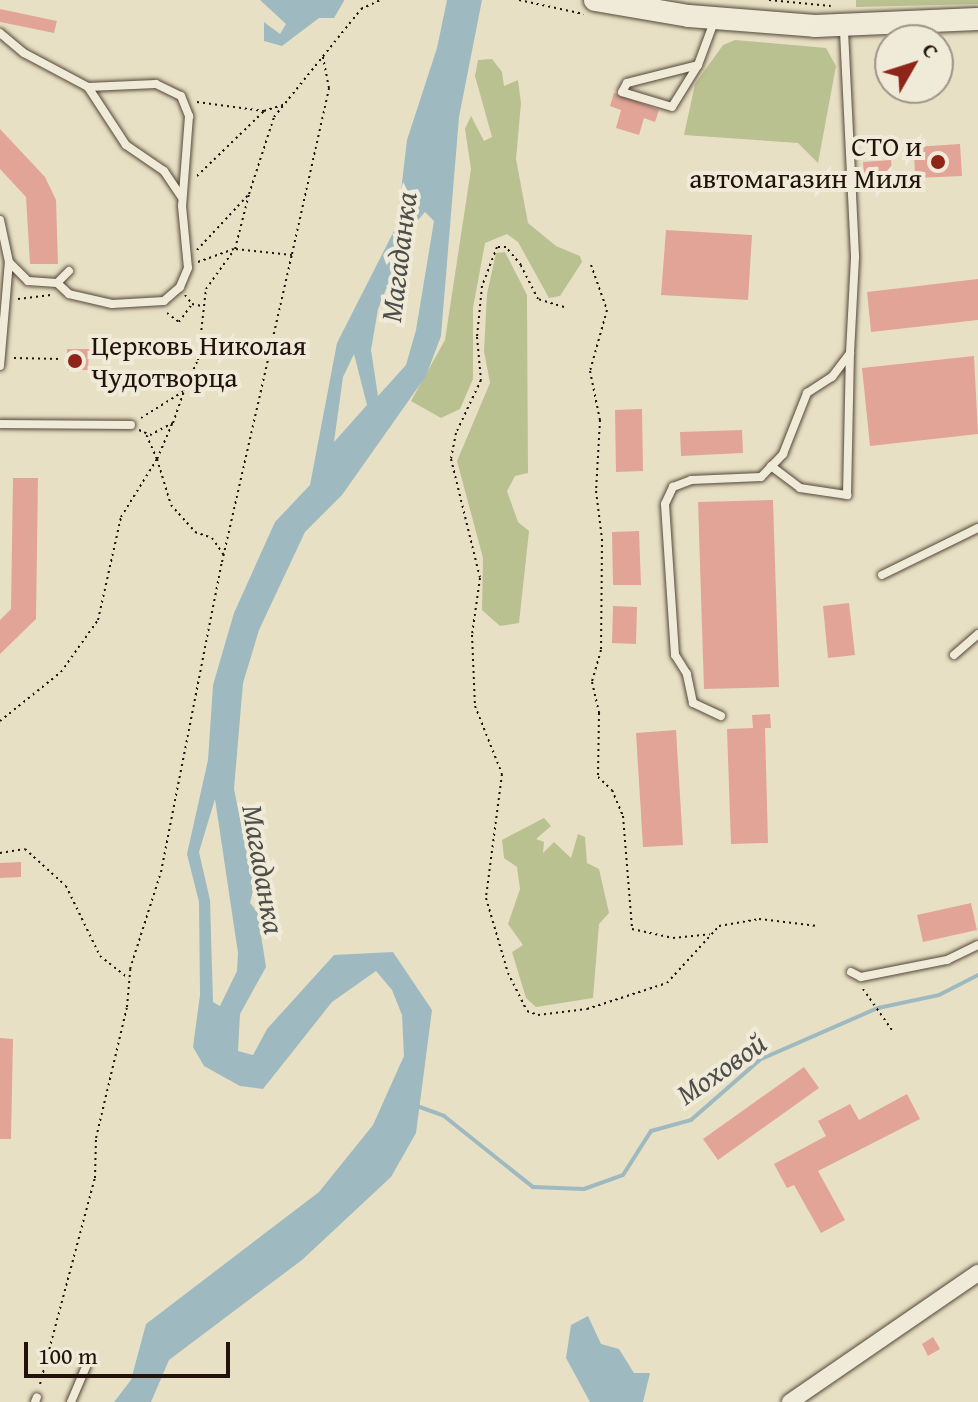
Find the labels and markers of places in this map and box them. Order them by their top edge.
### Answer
place label: СТО и автомагазин Миля [689,129,922,195]
marker: СТО и автомагазин Миля [929,153,947,171]
place label: Церковь Николая Чудотворца [91,328,306,394]
marker: Церковь Николая Чудотворца [66,352,84,370]

